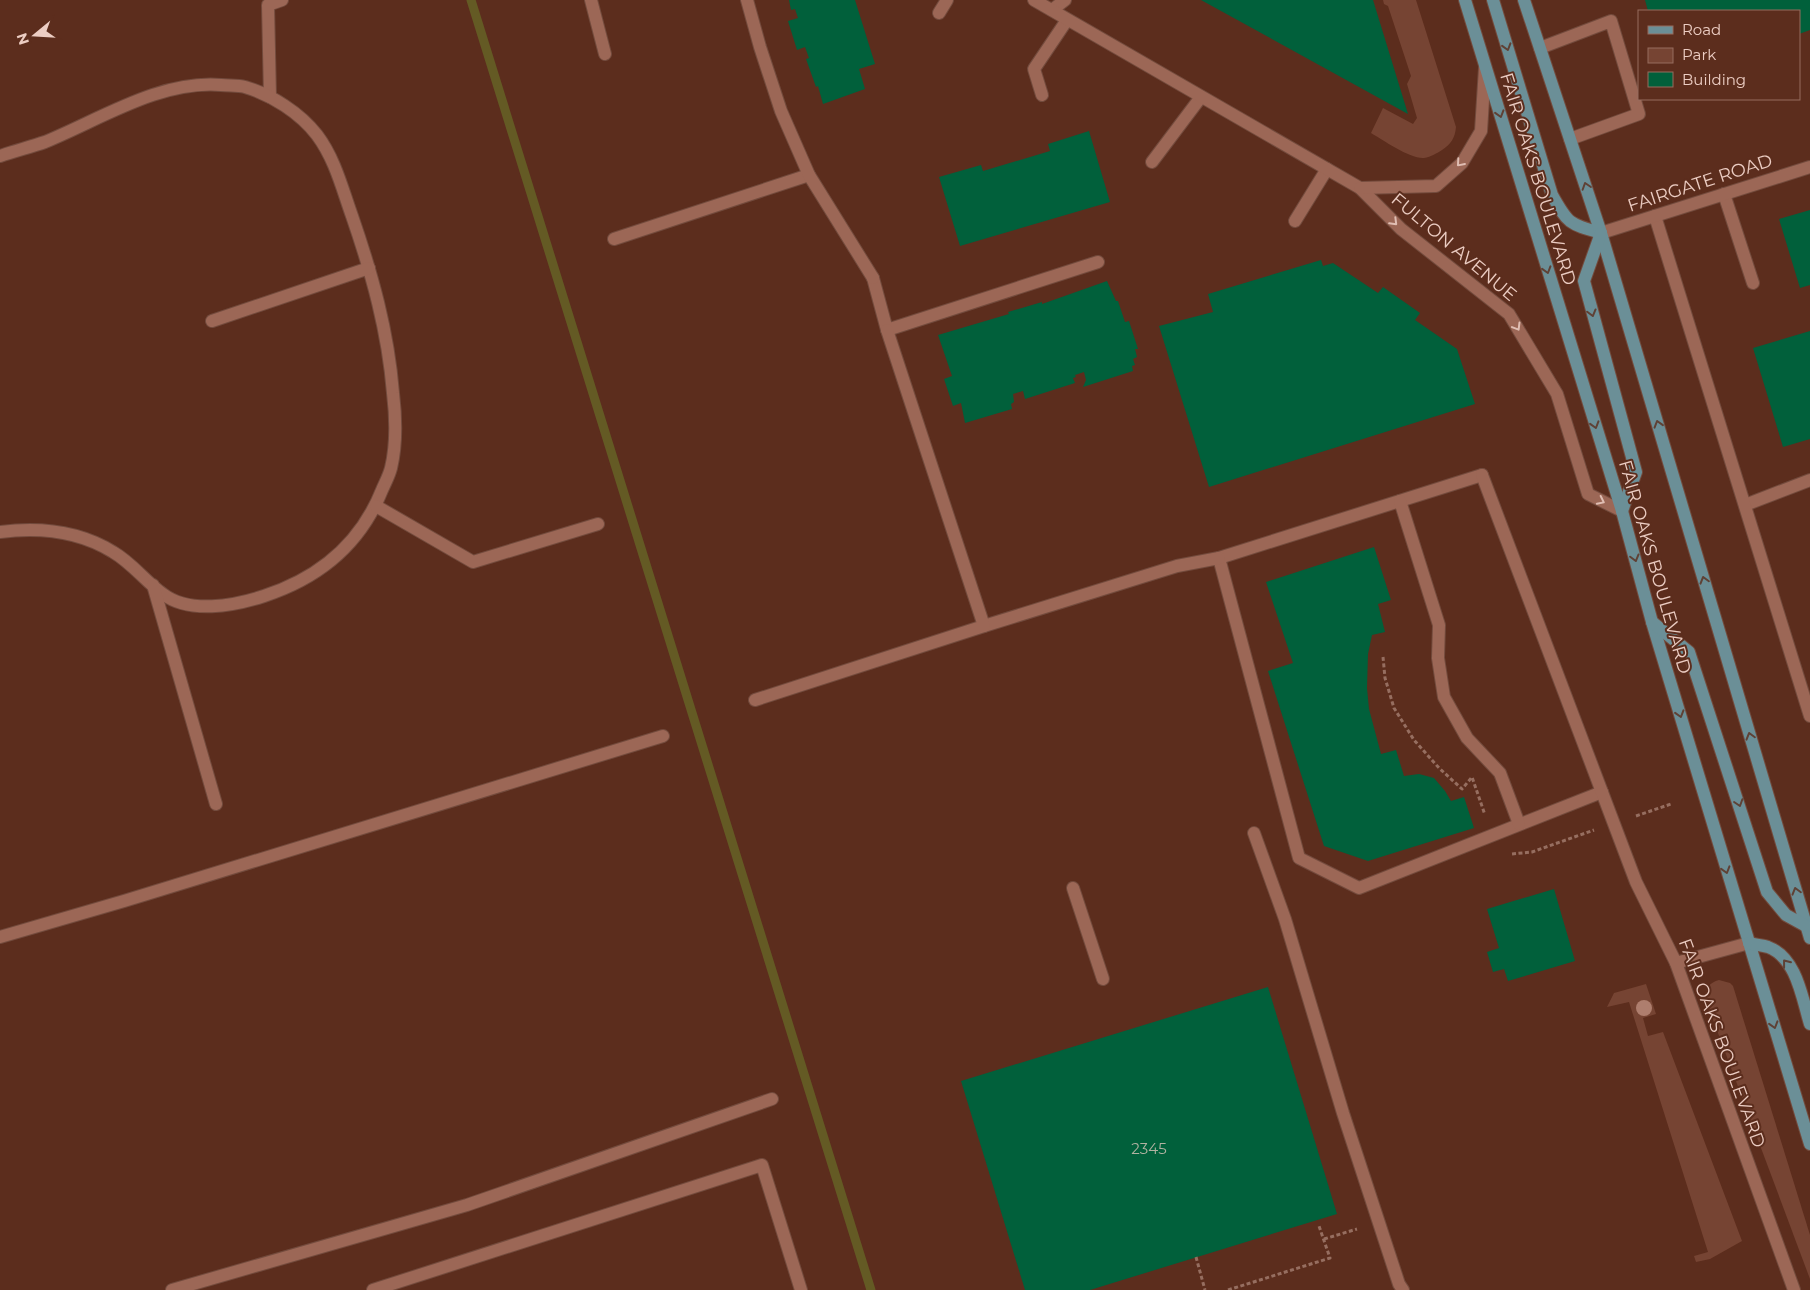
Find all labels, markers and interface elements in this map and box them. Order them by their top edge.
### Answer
north arrow [10,10,60,60]
legend [1638,10,1800,100]
text: Road [1682,20,1721,39]
text: N [12,31,33,47]
one-way arrow [1501,42,1511,50]
text: Park [1682,45,1716,64]
street label: FAIR OAKS BOULEVARD [1495,70,1581,288]
text: Building [1682,70,1746,89]
one-way arrow [1494,110,1504,118]
street label: FAIRGATE ROAD [1625,149,1775,217]
one-way arrow [1457,157,1466,166]
one-way arrow [1581,183,1591,191]
street label: FULTON AVENUE [1387,188,1521,306]
one-way arrow [1388,216,1397,225]
one-way arrow [1542,265,1552,273]
one-way arrow [1586,308,1597,317]
one-way arrow [1510,322,1520,331]
one-way arrow [1590,420,1600,429]
one-way arrow [1653,420,1663,429]
street label: FAIR OAKS BOULEVARD [1614,458,1696,676]
one-way arrow [1596,495,1605,505]
one-way arrow [1629,553,1639,561]
one-way arrow [1700,576,1710,584]
one-way arrow [1674,709,1684,718]
one-way arrow [1745,731,1756,740]
one-way arrow [1733,798,1743,806]
one-way arrow [1721,865,1731,873]
one-way arrow [1791,888,1801,896]
street label: FAIR OAKS BOULEVARD [1674,935,1770,1151]
one-way arrow [1783,959,1792,969]
one-way arrow [1768,1021,1778,1029]
house number: 2345 [1131,1139,1167,1158]

